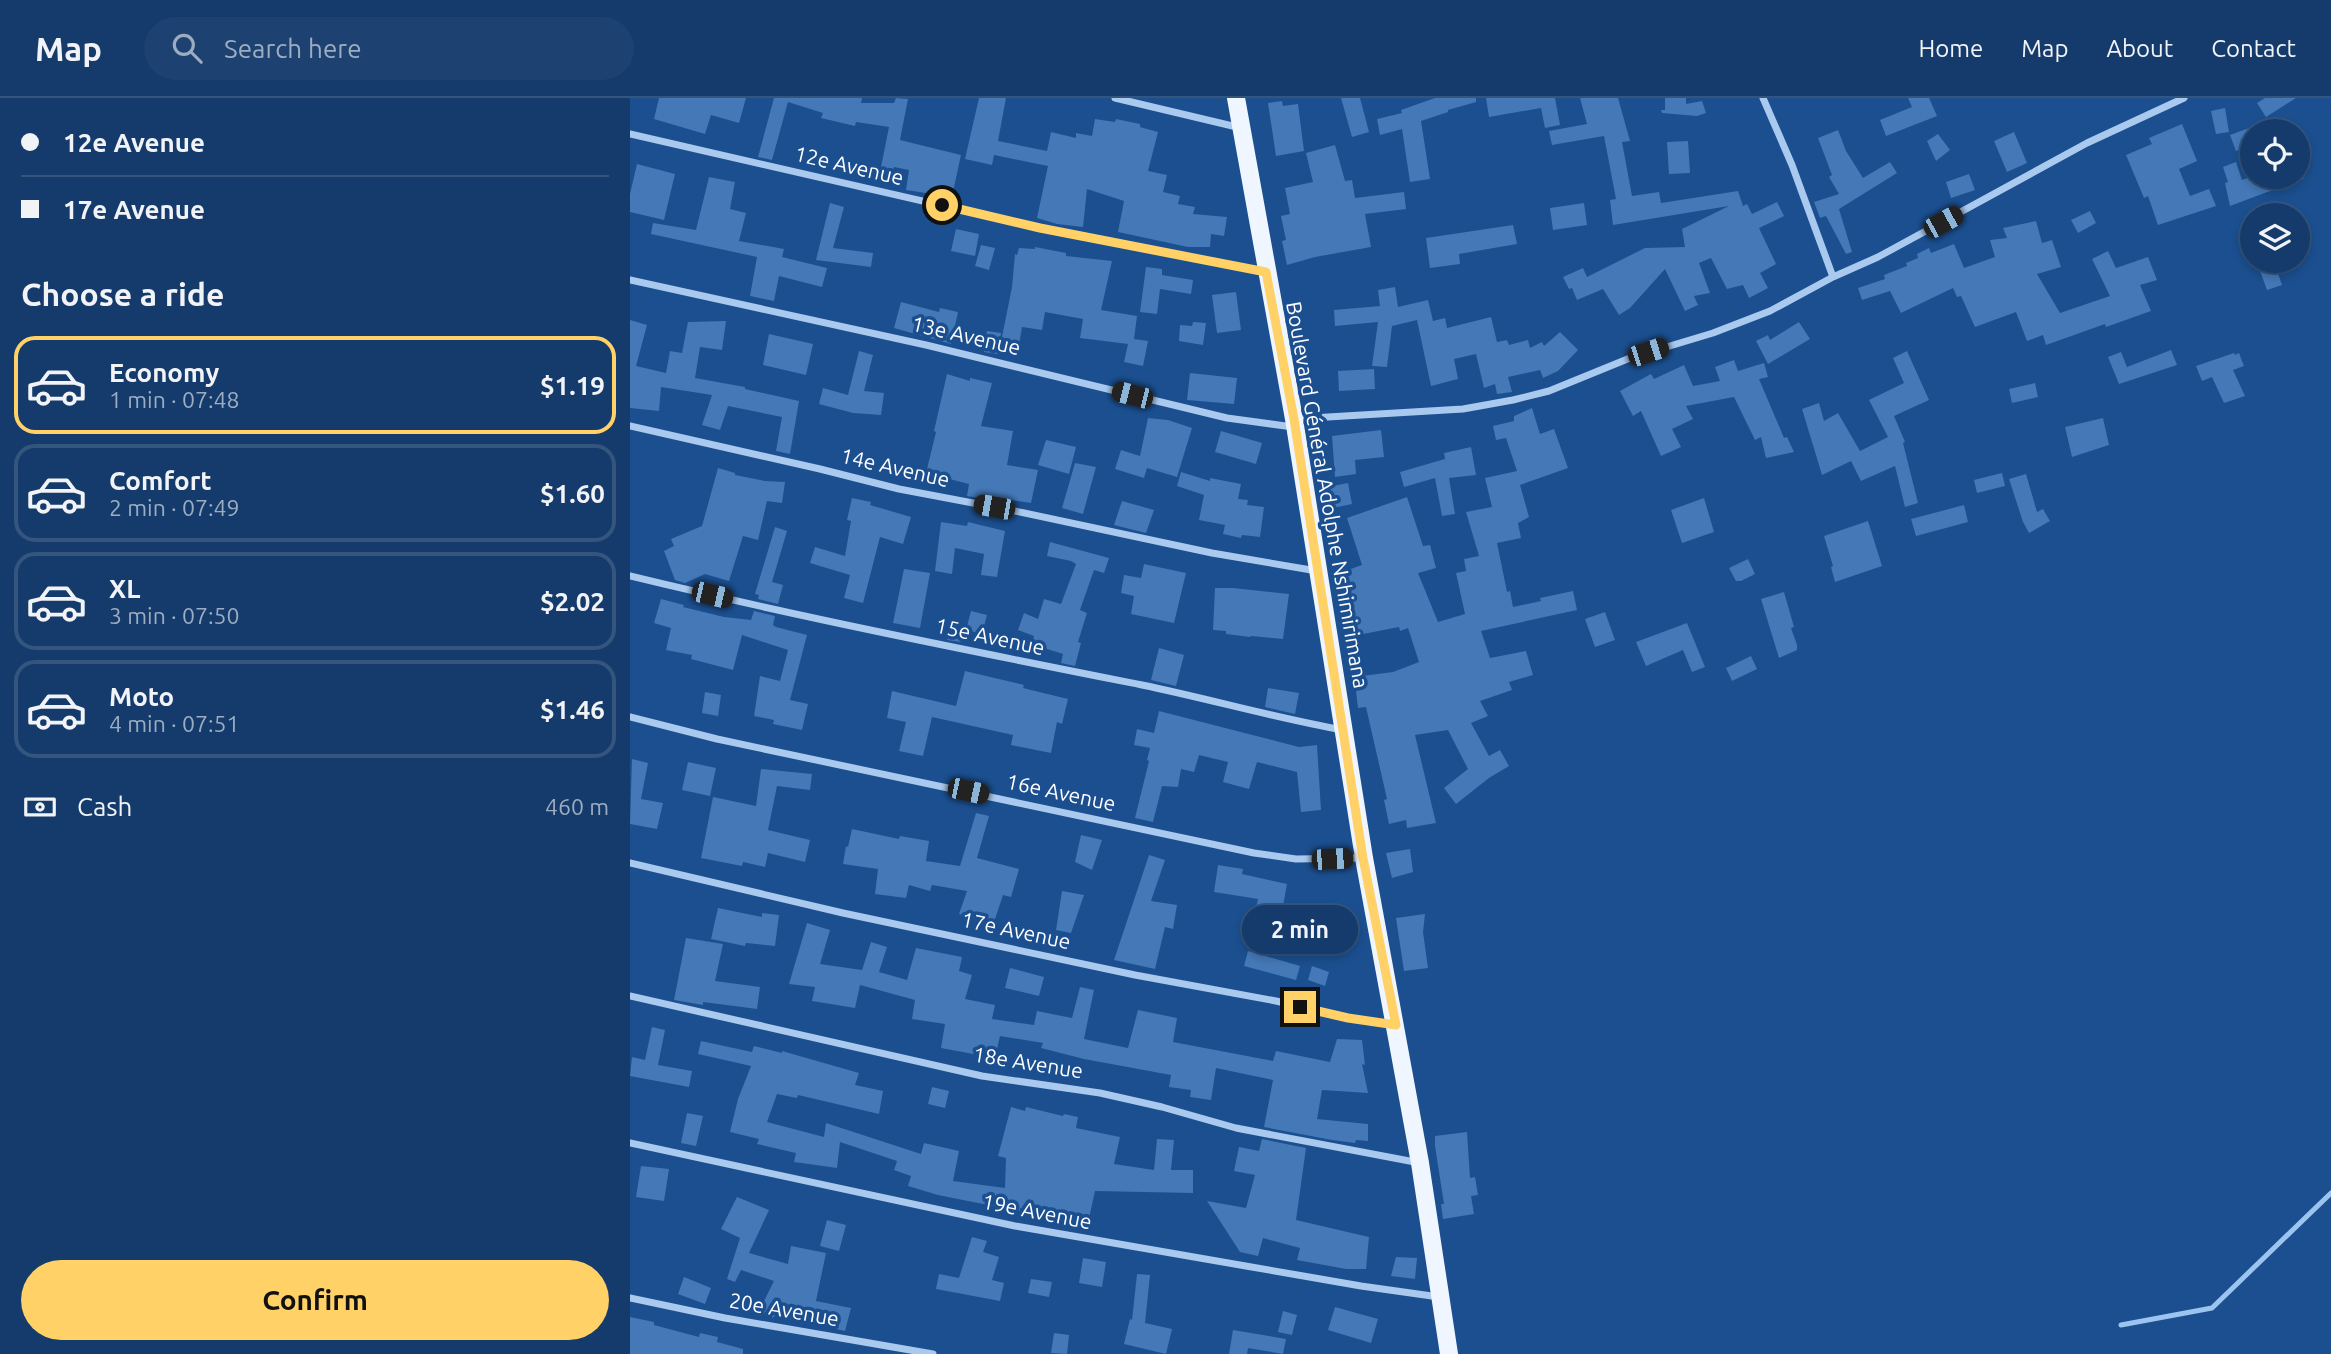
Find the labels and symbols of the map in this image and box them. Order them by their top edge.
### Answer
street label: 12e Avenue [793,141,906,189]
route start [926,189,958,221]
car [1920,203,1967,241]
street label: Boulevard Général Adolphe Nshimirimana [1282,299,1374,690]
street label: 13e Avenue [910,311,1023,359]
car [1625,336,1672,368]
car [1110,380,1155,410]
street label: 14e Avenue [839,443,952,491]
car [972,493,1017,521]
car [690,580,735,610]
street label: 15e Avenue [934,613,1047,659]
street label: 16e Avenue [1005,769,1118,815]
car [946,776,991,806]
car [1311,847,1354,871]
callout: 2 min [1242,906,1358,954]
street label: 17e Avenue [960,907,1073,953]
route end [1284,991,1316,1023]
street label: 18e Avenue [972,1041,1085,1083]
street label: 19e Avenue [980,1189,1094,1233]
street label: 20e Avenue [728,1288,841,1330]

